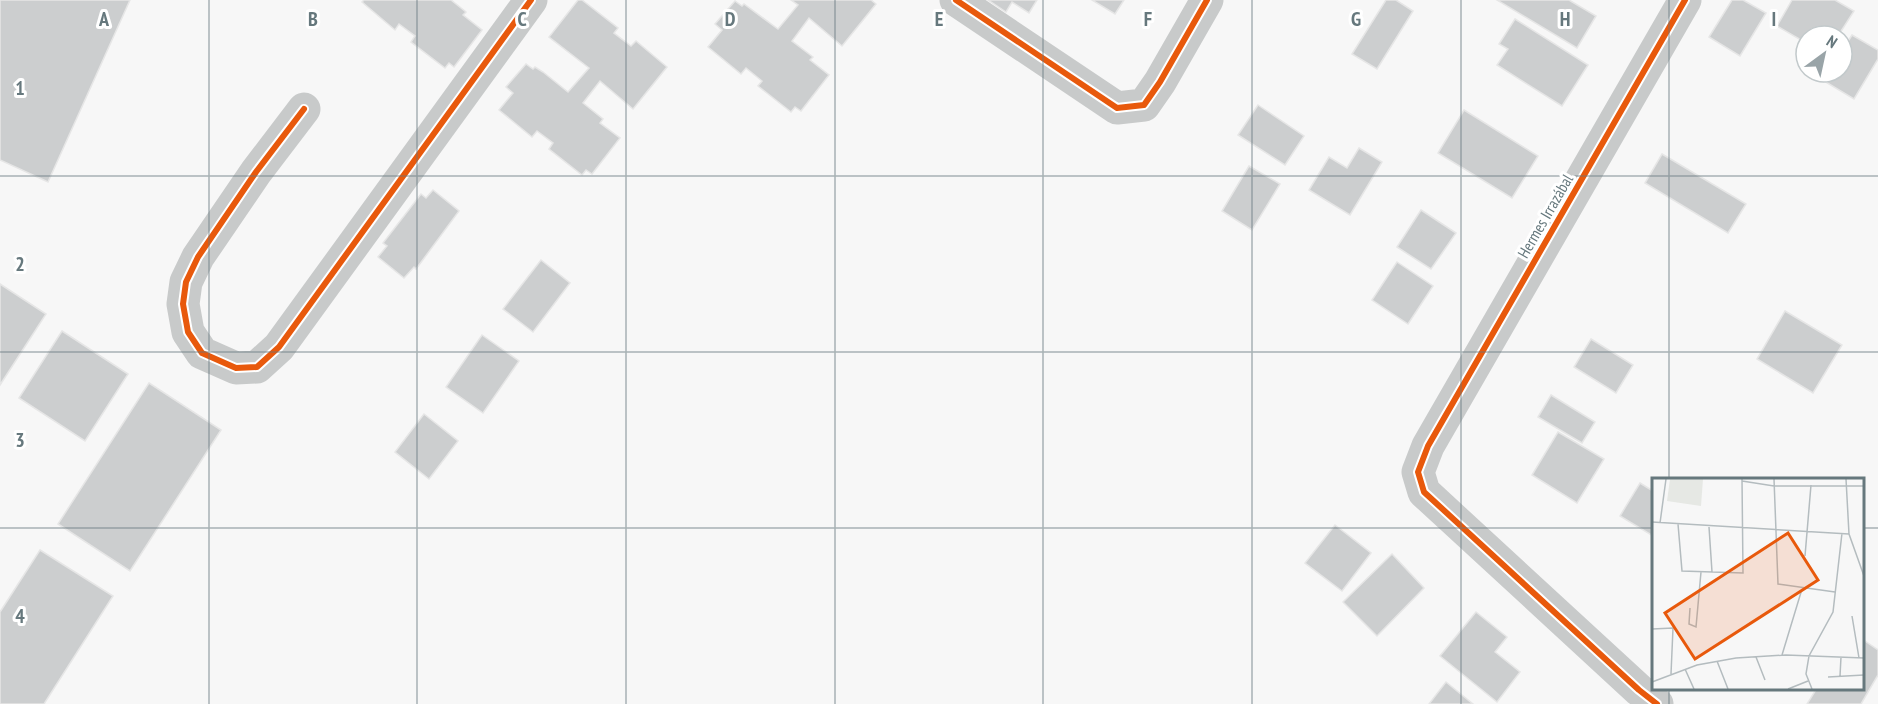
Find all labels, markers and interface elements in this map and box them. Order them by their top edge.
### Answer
text: A [98,6,110,32]
text: B [308,6,318,32]
text: C [517,6,527,32]
text: D [725,6,736,32]
text: E [935,6,943,32]
text: F [1144,6,1152,32]
text: G [1351,6,1361,32]
text: H [1560,6,1570,32]
text: I [1772,6,1776,32]
north arrow [1794,24,1854,84]
text: N [1823,31,1841,52]
text: 1 [15,75,25,101]
street label: Hermes Irrazábal [1513,170,1577,262]
text: 2 [15,251,25,277]
text: 3 [15,427,25,453]
inset map [1652,478,1863,689]
text: 4 [15,603,25,629]

